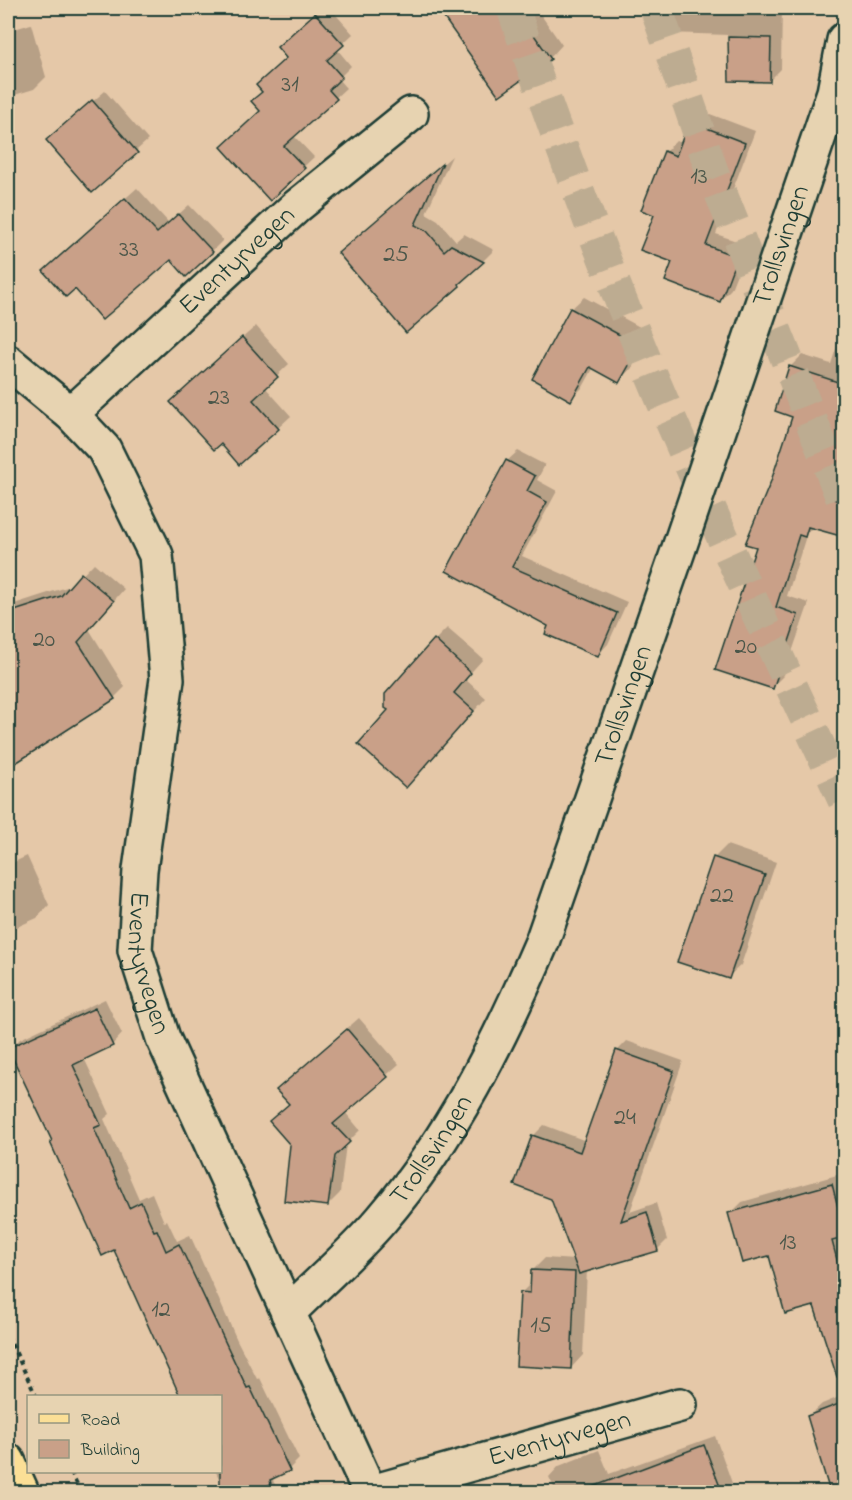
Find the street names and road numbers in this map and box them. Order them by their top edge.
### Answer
street label: Trollsvingen [743,180,820,312]
street label: Eventyrvegen [170,197,304,325]
street label: Trollsvingen [585,640,663,772]
street label: Eventyrvegen [115,890,180,1040]
street label: Trollsvingen [381,1088,483,1214]
street label: Eventyrvegen [484,1400,635,1478]

